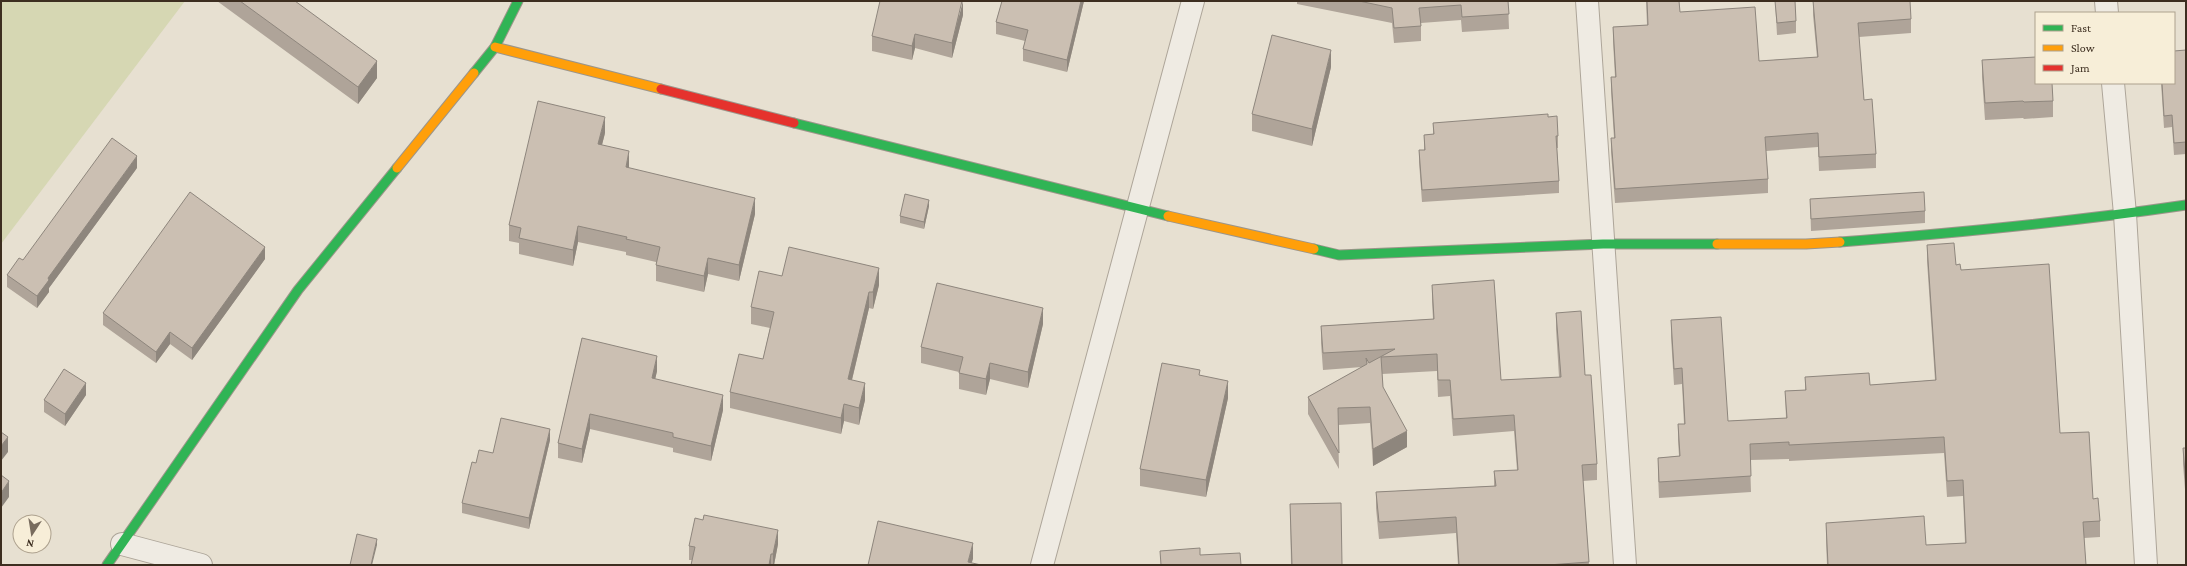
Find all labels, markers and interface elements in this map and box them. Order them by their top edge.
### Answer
legend [2035,12,2175,84]
text: Fast [2071,21,2092,35]
text: Slow [2071,41,2095,55]
text: Jam [2070,61,2090,75]
north arrow [12,514,52,554]
text: N [25,537,35,550]

